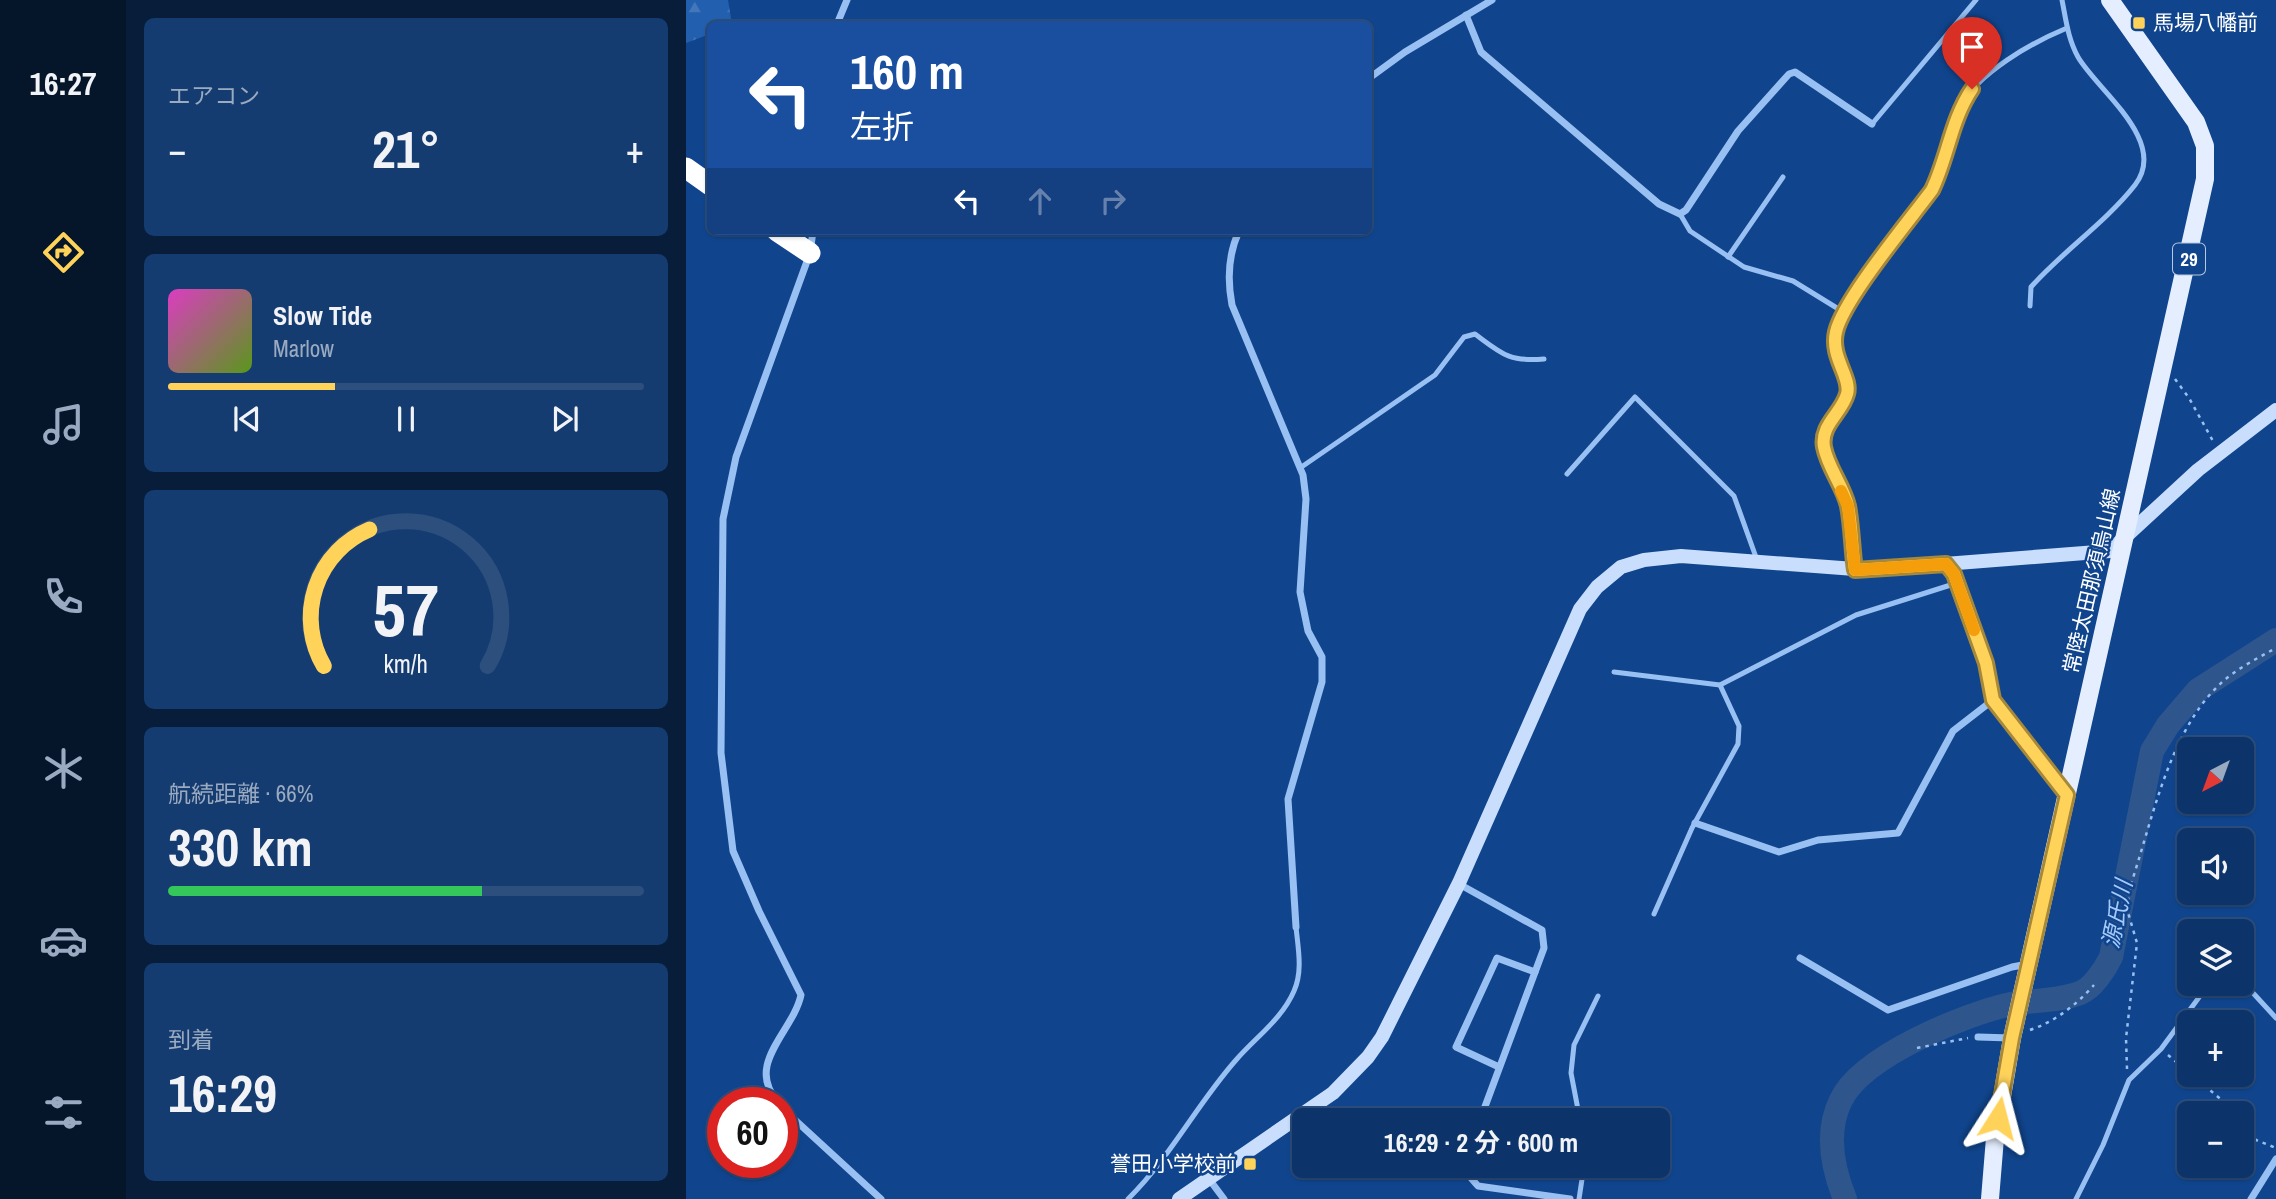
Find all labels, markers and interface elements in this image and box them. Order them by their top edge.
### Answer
place label: 馬場八幡前 [2153,8,2258,37]
marker: 馬場八幡前 [2131,15,2147,31]
pin [1942,17,2002,89]
icon: arrive [1953,28,1991,66]
text: 160 m [850,38,964,104]
icon: left [735,49,826,140]
text: 16:27 [29,62,97,105]
text: エアコン [168,80,260,111]
text: 左折 [850,105,914,148]
text: 21° [372,114,440,184]
text: − [168,124,186,175]
text: + [626,124,644,175]
icon: left [948,182,986,220]
icon: ahead [1021,182,1059,220]
icon: right [1094,182,1132,220]
icon: directions [39,228,88,277]
road number: 29 [2173,244,2205,274]
text: Slow Tide [273,298,372,333]
text: Marlow [273,333,334,364]
icon: music [39,400,88,449]
icon: previous [228,400,266,438]
icon: pause [387,400,425,438]
icon: next [546,400,584,438]
street label: 常陸太田那須烏山線 [2056,486,2127,676]
text: 57 [373,561,439,659]
icon: phone [39,572,88,621]
text: km/h [384,646,428,680]
north arrow [2177,737,2254,814]
map controls [2177,737,2254,1178]
icon: climate [39,744,88,793]
text: 航続距離 · 66% [168,778,313,809]
text: 330 km [168,812,313,882]
button: sound [2177,828,2254,905]
water label: 源氏川 [2094,874,2139,951]
icon: car [39,916,88,965]
button: layers [2177,919,2254,996]
button: + [2177,1010,2254,1087]
text: 到着 [168,1024,214,1055]
text: 16:29 [168,1058,277,1128]
position arrow [1961,1081,2035,1155]
speed limit sign: 60 [707,1087,798,1178]
icon: filters [39,1088,88,1137]
button: − [2177,1101,2254,1178]
text: 16:29 · 2 分 · 600 m [1384,1125,1578,1160]
place label: 誉田小学校前 [1110,1149,1236,1178]
marker: 誉田小学校前 [1242,1156,1258,1172]

